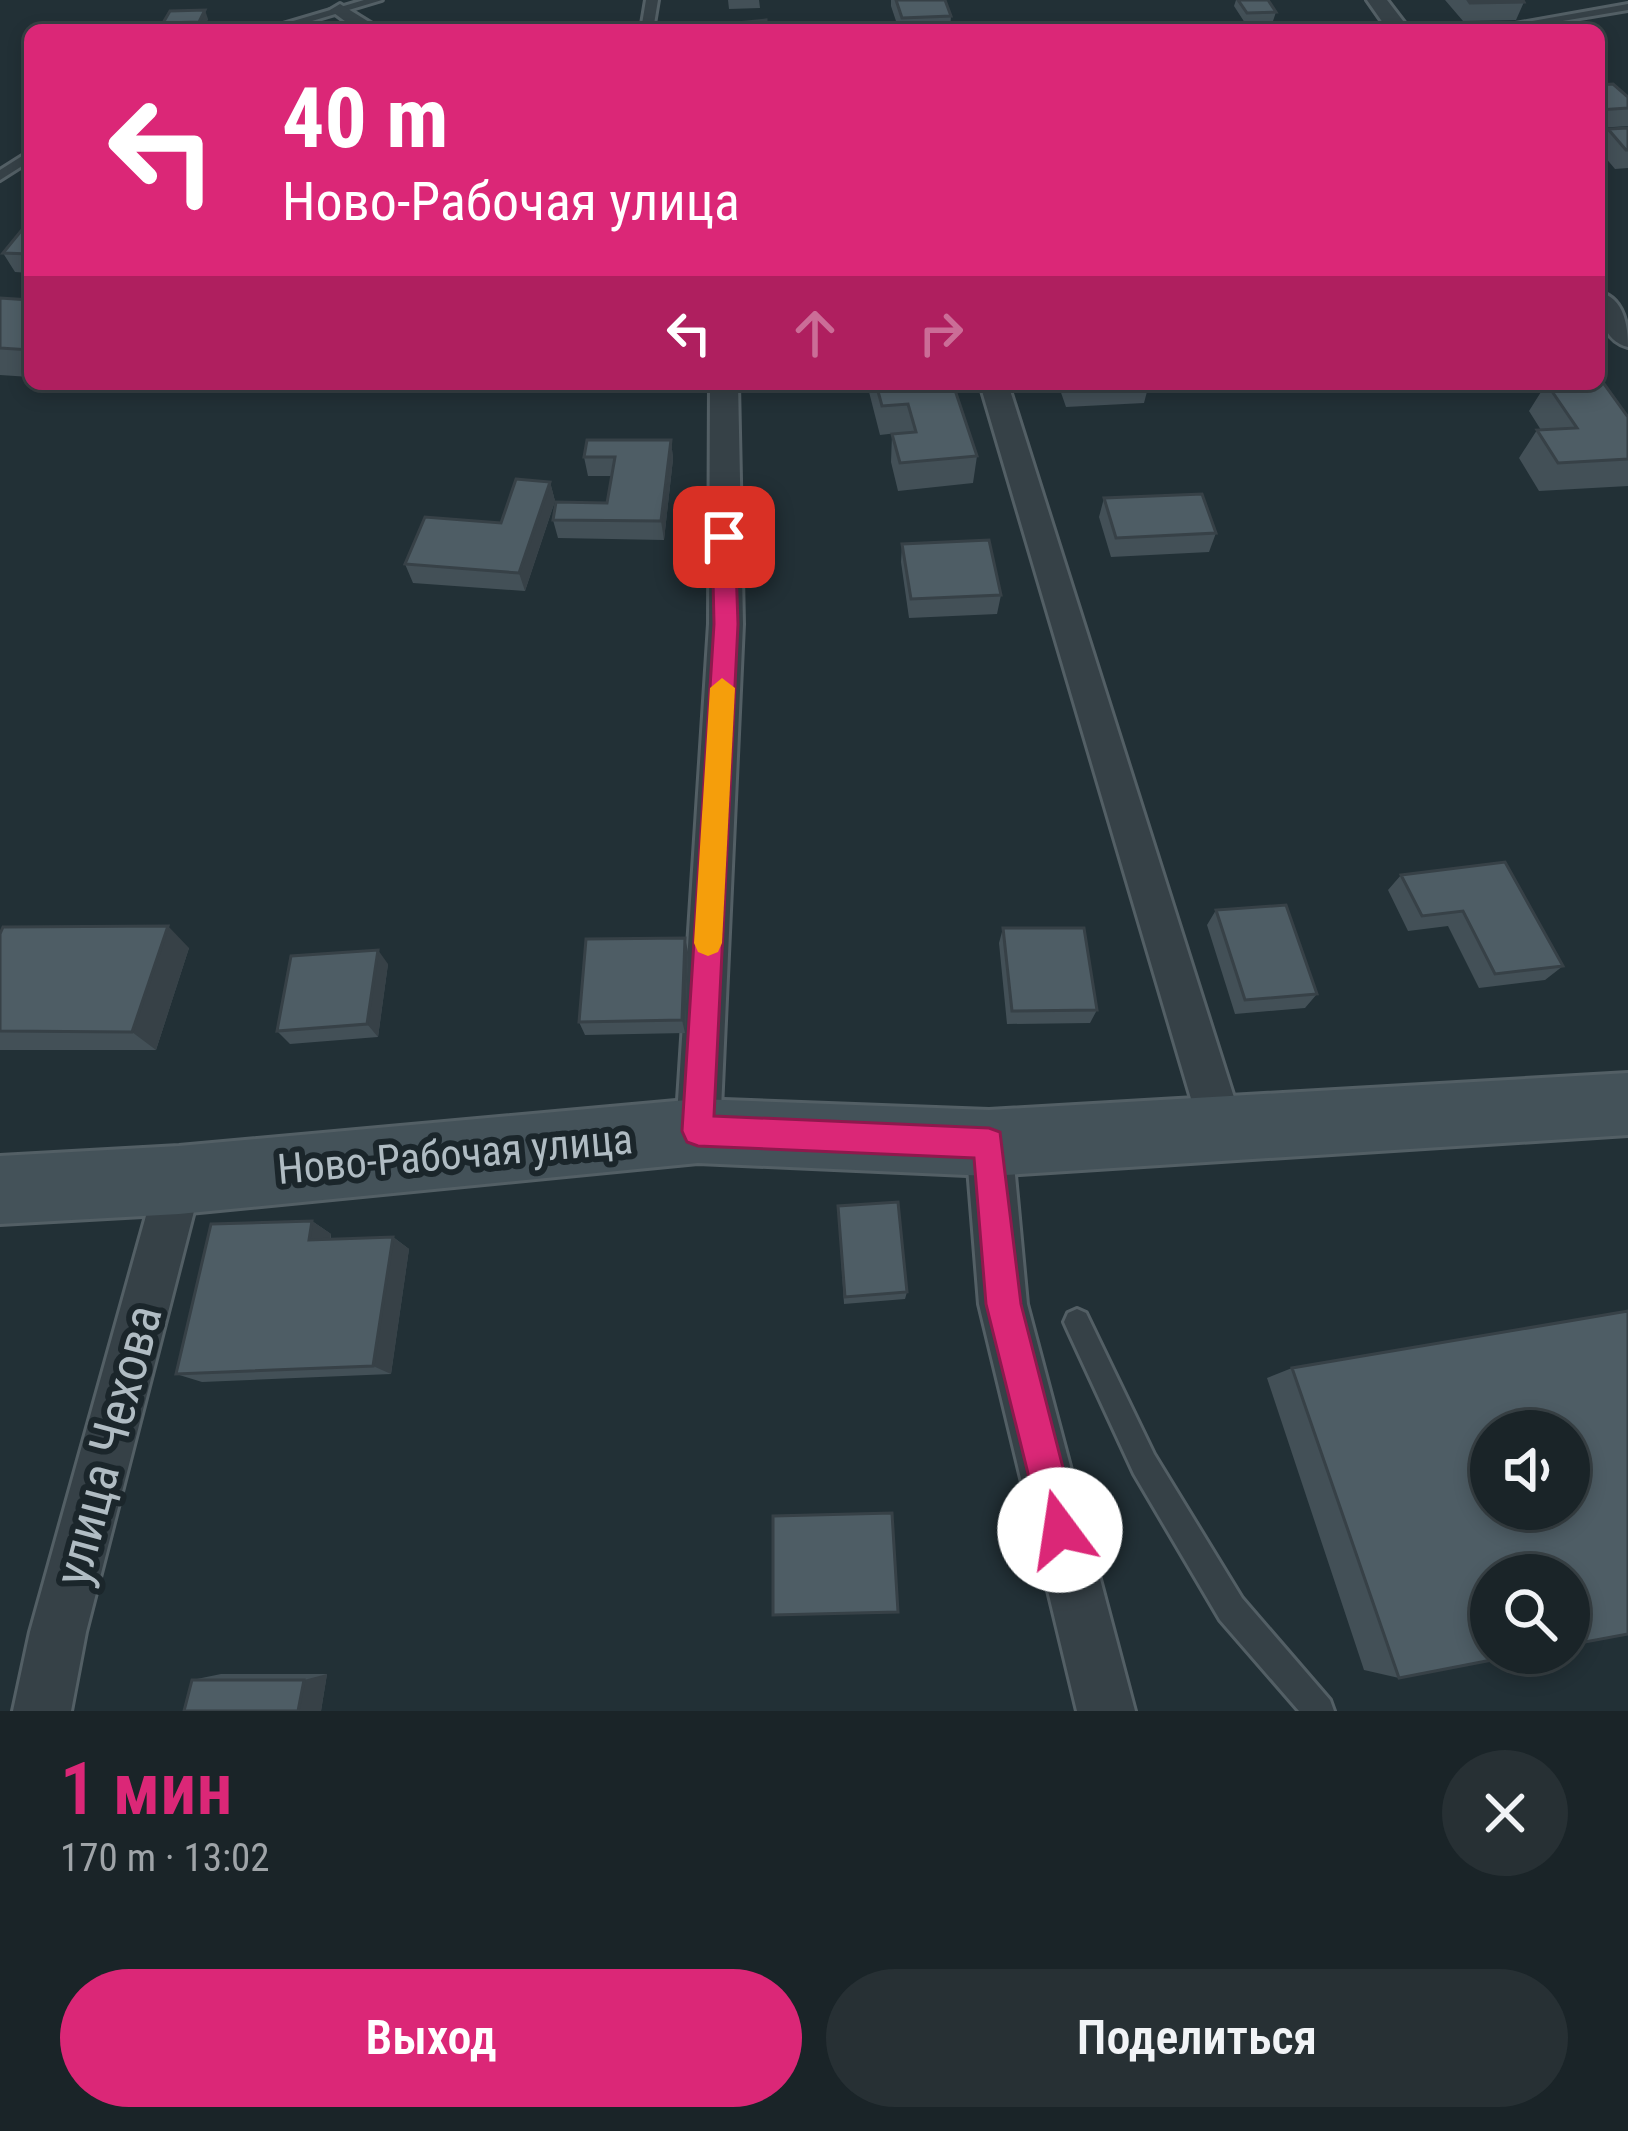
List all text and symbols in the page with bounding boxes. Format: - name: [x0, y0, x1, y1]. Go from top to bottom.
- text: 40 m: [282, 69, 449, 168]
- icon: left: [84, 72, 240, 228]
- text: Ново-Рабочая улица: [282, 170, 740, 233]
- icon: left: [656, 300, 722, 366]
- icon: ahead: [782, 300, 848, 366]
- icon: right: [908, 300, 974, 366]
- pin: [673, 486, 775, 588]
- icon: arrive: [691, 504, 757, 570]
- street label: Ново-Рабочая улица: [275, 1114, 635, 1194]
- street label: улица Чехова: [42, 1299, 174, 1591]
- map controls: [1470, 1410, 1590, 1674]
- button: sound: [1470, 1410, 1590, 1530]
- position arrow: [997, 1467, 1123, 1593]
- button: search: [1470, 1554, 1590, 1674]
- text: 1 мин: [60, 1747, 233, 1832]
- button: close: [1442, 1750, 1568, 1876]
- text: 170 m · 13:02: [60, 1835, 270, 1881]
- button: Выход: [60, 1969, 802, 2107]
- button: Поделиться: [826, 1969, 1568, 2107]

